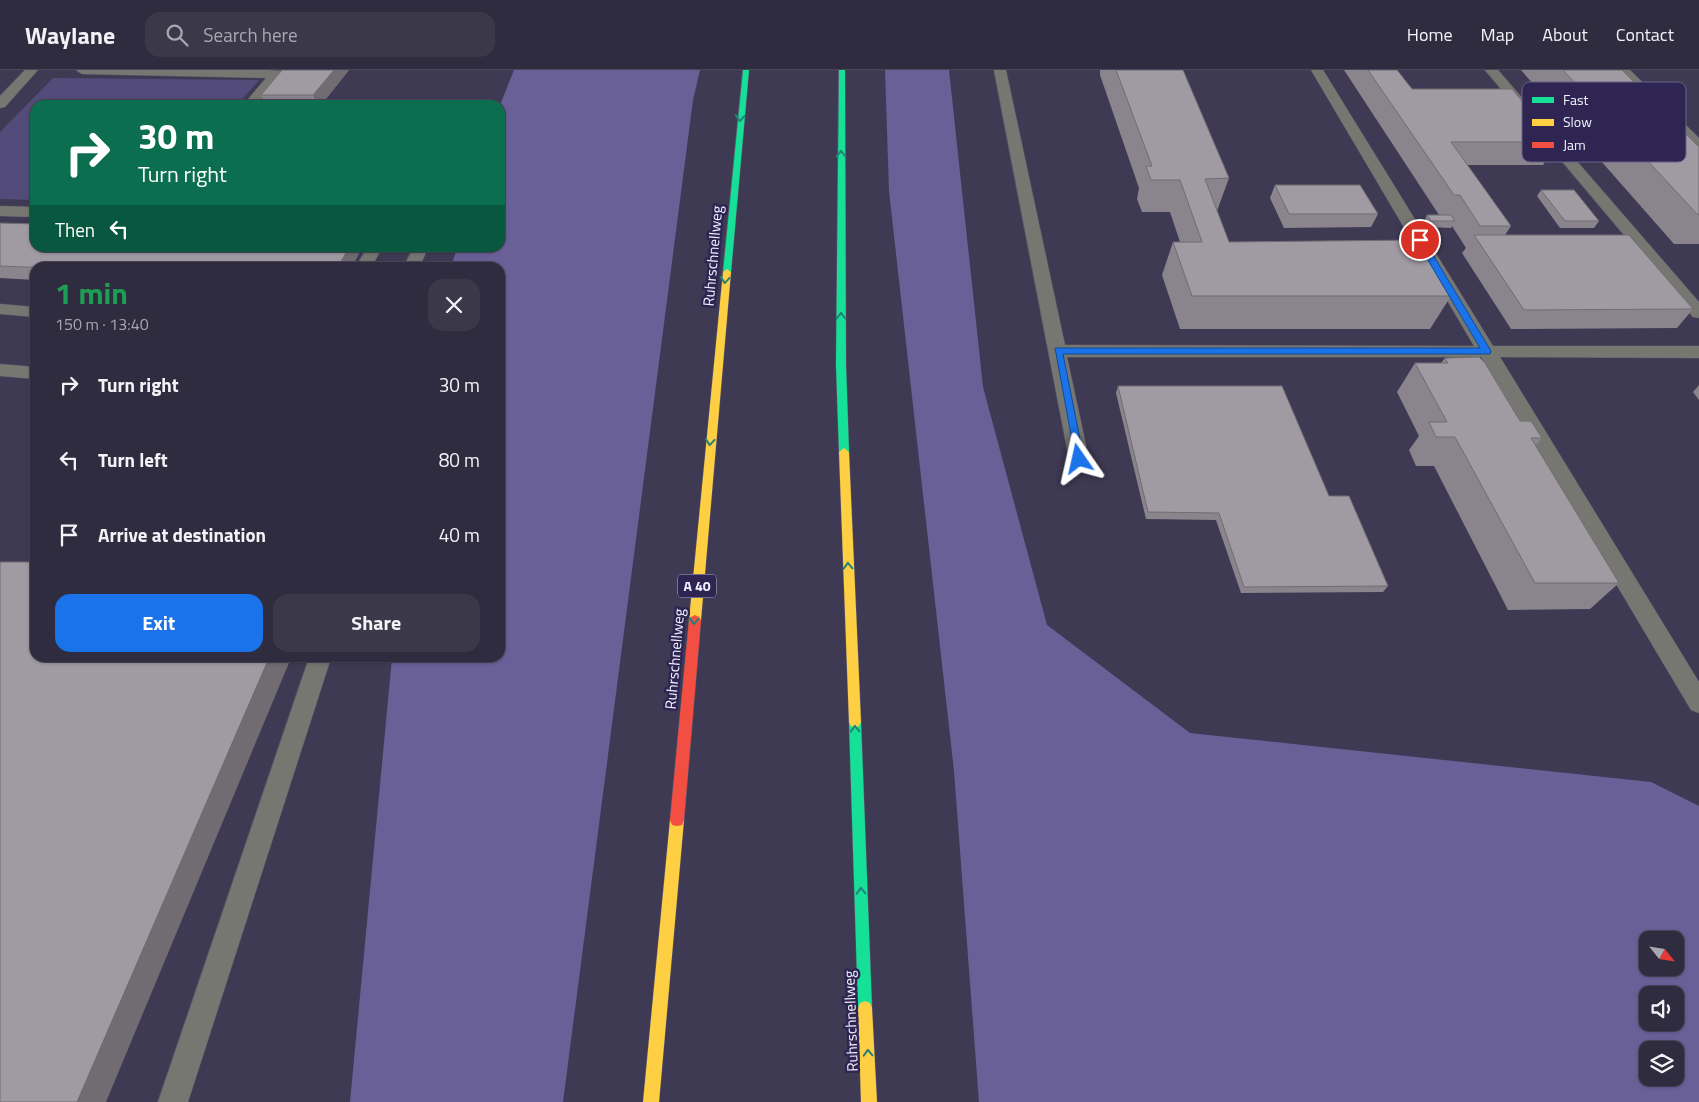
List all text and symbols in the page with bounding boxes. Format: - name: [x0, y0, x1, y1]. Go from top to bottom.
- search box: [145, 12, 495, 57]
- text: Waylane: [25, 17, 115, 53]
- text: Search here: [203, 20, 298, 49]
- icon: search: [163, 21, 191, 49]
- text: Home: [1407, 21, 1453, 48]
- text: Map: [1481, 21, 1514, 48]
- text: About: [1542, 21, 1588, 48]
- text: Contact: [1616, 21, 1674, 48]
- legend: [1522, 82, 1686, 162]
- text: Fast: [1563, 89, 1588, 110]
- text: 30 m: [138, 109, 214, 163]
- text: Slow: [1563, 111, 1592, 132]
- one-way arrow: [735, 115, 746, 123]
- icon: right: [55, 120, 120, 185]
- text: Jam: [1563, 134, 1586, 155]
- one-way arrow: [836, 149, 846, 157]
- text: Turn right: [138, 157, 227, 191]
- street label: Ruhrschnellweg: [697, 204, 728, 307]
- text: Then: [55, 215, 95, 244]
- icon: left: [105, 215, 133, 243]
- pin: [1399, 219, 1441, 261]
- icon: arrive: [1406, 226, 1434, 254]
- text: 1 min: [55, 270, 128, 316]
- one-way arrow: [720, 277, 731, 285]
- button: close: [428, 279, 480, 331]
- text: 150 m · 13:40: [55, 312, 149, 336]
- one-way arrow: [836, 312, 846, 320]
- text: Turn right: [98, 370, 179, 399]
- text: 30 m: [439, 370, 480, 399]
- icon: right: [55, 371, 83, 399]
- position arrow: [1052, 432, 1104, 484]
- one-way arrow: [705, 438, 716, 446]
- text: Turn left: [98, 445, 168, 474]
- text: 80 m: [439, 445, 480, 474]
- icon: left: [55, 446, 83, 474]
- text: Arrive at destination: [98, 520, 266, 549]
- text: 40 m: [439, 520, 480, 549]
- icon: arrive: [55, 521, 83, 549]
- one-way arrow: [843, 562, 854, 570]
- road number: A 40: [678, 574, 716, 598]
- button: Exit: [55, 594, 263, 652]
- button: Share: [273, 594, 480, 652]
- street label: Ruhrschnellweg: [659, 607, 690, 710]
- one-way arrow: [689, 618, 700, 626]
- one-way arrow: [850, 724, 860, 732]
- one-way arrow: [856, 887, 867, 895]
- north arrow: [1639, 931, 1684, 976]
- map controls: [1639, 931, 1684, 1086]
- street label: Ruhrschnellweg: [837, 970, 864, 1072]
- button: sound: [1639, 986, 1684, 1031]
- button: layers: [1639, 1041, 1684, 1086]
- one-way arrow: [862, 1049, 873, 1057]

